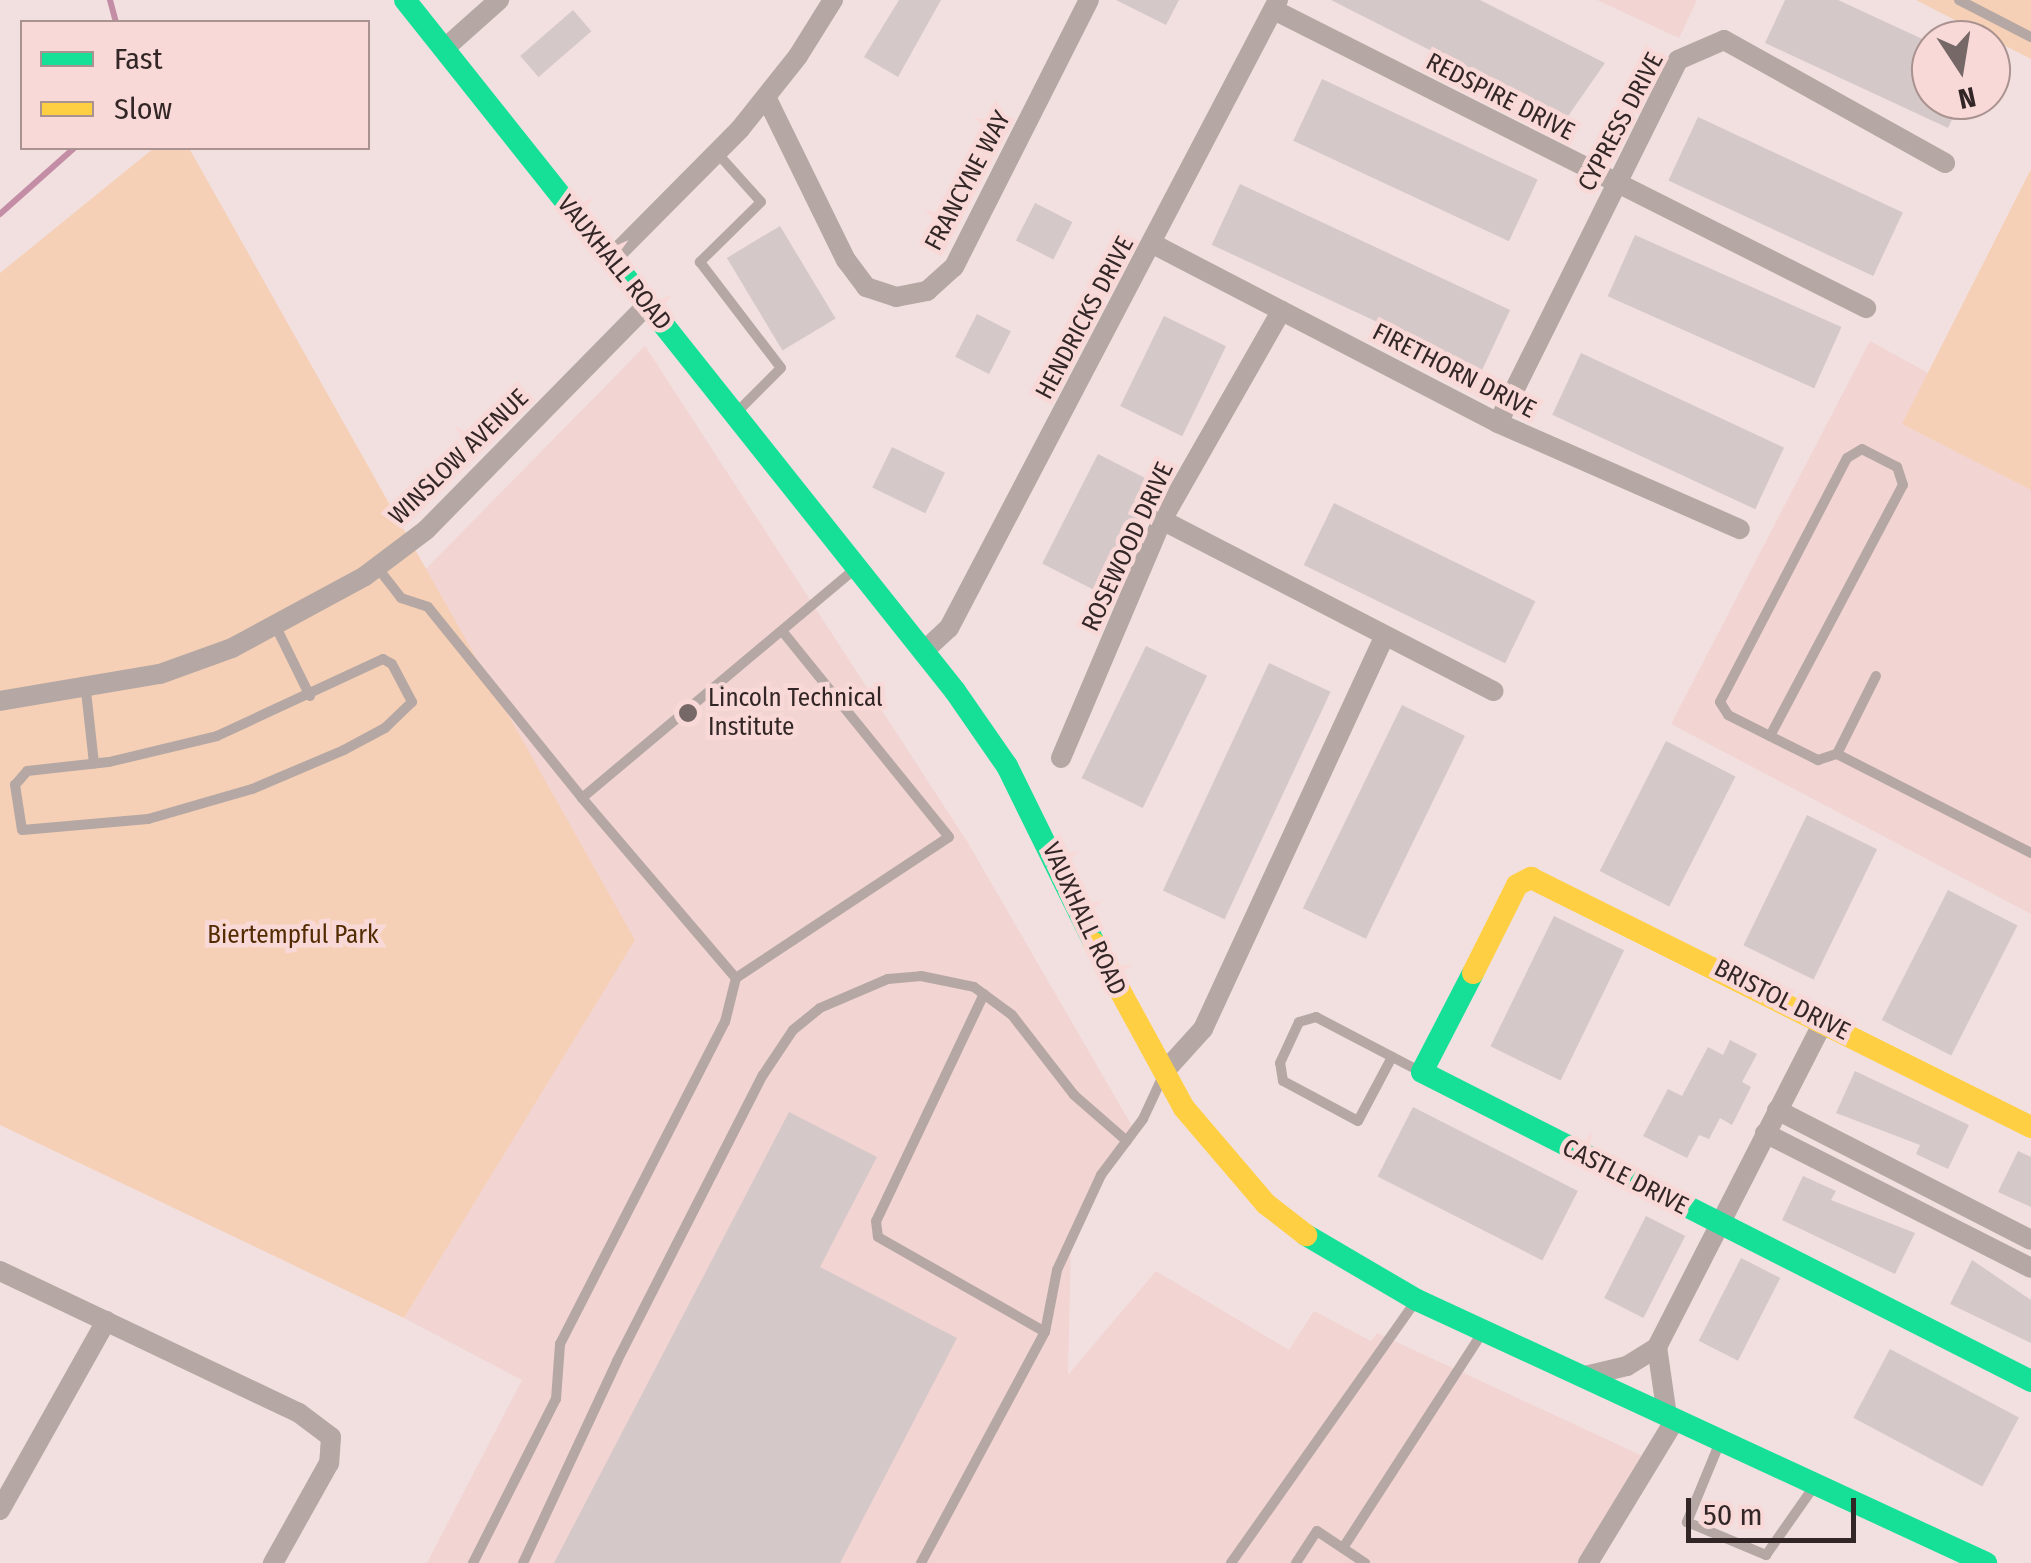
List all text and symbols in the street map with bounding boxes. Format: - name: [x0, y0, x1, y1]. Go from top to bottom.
- legend: [20, 20, 370, 150]
- north arrow: [1911, 20, 2011, 120]
- text: Fast: [114, 41, 162, 77]
- street label: REDSPIRE DRIVE: [1421, 47, 1579, 147]
- street label: CYPRESS DRIVE: [1572, 48, 1670, 196]
- text: N: [1955, 80, 1979, 116]
- text: Slow: [114, 91, 172, 127]
- street label: FRANCYNE WAY: [919, 106, 1017, 256]
- street label: VAUXHALL ROAD: [550, 189, 678, 337]
- street label: HENDRICKS DRIVE: [1030, 232, 1140, 404]
- street label: FIRETHORN DRIVE: [1367, 317, 1541, 425]
- street label: WINSLOW AVENUE: [383, 383, 535, 531]
- street label: ROSEWOOD DRIVE: [1076, 458, 1180, 636]
- place label: Lincoln Technical Institute: [708, 684, 883, 743]
- marker: Lincoln Technical Institute: [677, 702, 699, 724]
- street label: VAUXHALL ROAD: [1036, 838, 1132, 1000]
- park label: Biertempful Park: [207, 920, 379, 950]
- street label: BRISTOL DRIVE: [1709, 953, 1855, 1047]
- street label: CASTLE DRIVE: [1557, 1133, 1693, 1221]
- scale bar: [1691, 1478, 1861, 1540]
- text: 50 m: [1703, 1497, 1763, 1533]

